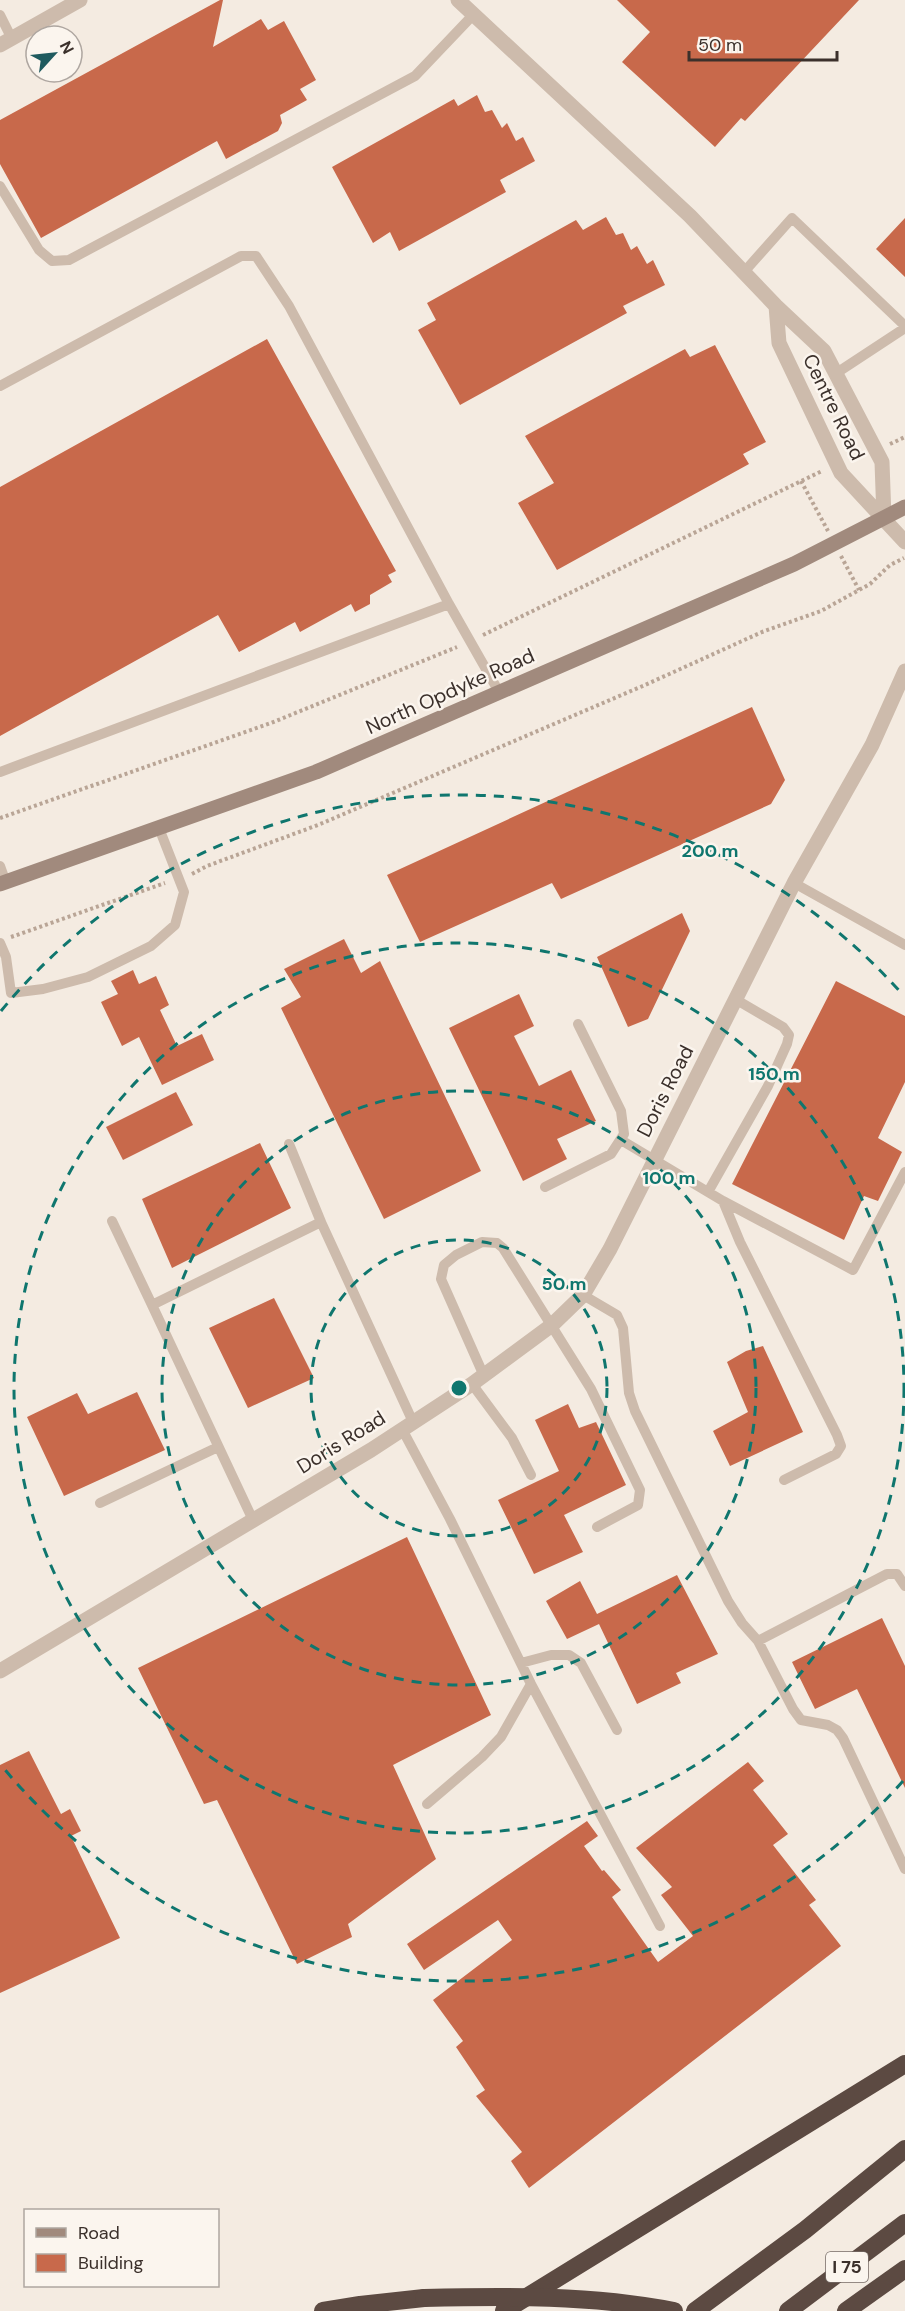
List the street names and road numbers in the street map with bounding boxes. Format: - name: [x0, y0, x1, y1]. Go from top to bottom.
- street label: Centre Road: [797, 349, 871, 465]
- street label: North Opdyke Road: [362, 642, 538, 740]
- street label: Doris Road: [631, 1041, 699, 1141]
- street label: Doris Road: [292, 1405, 390, 1479]
- road number: I 75: [826, 2252, 868, 2282]

